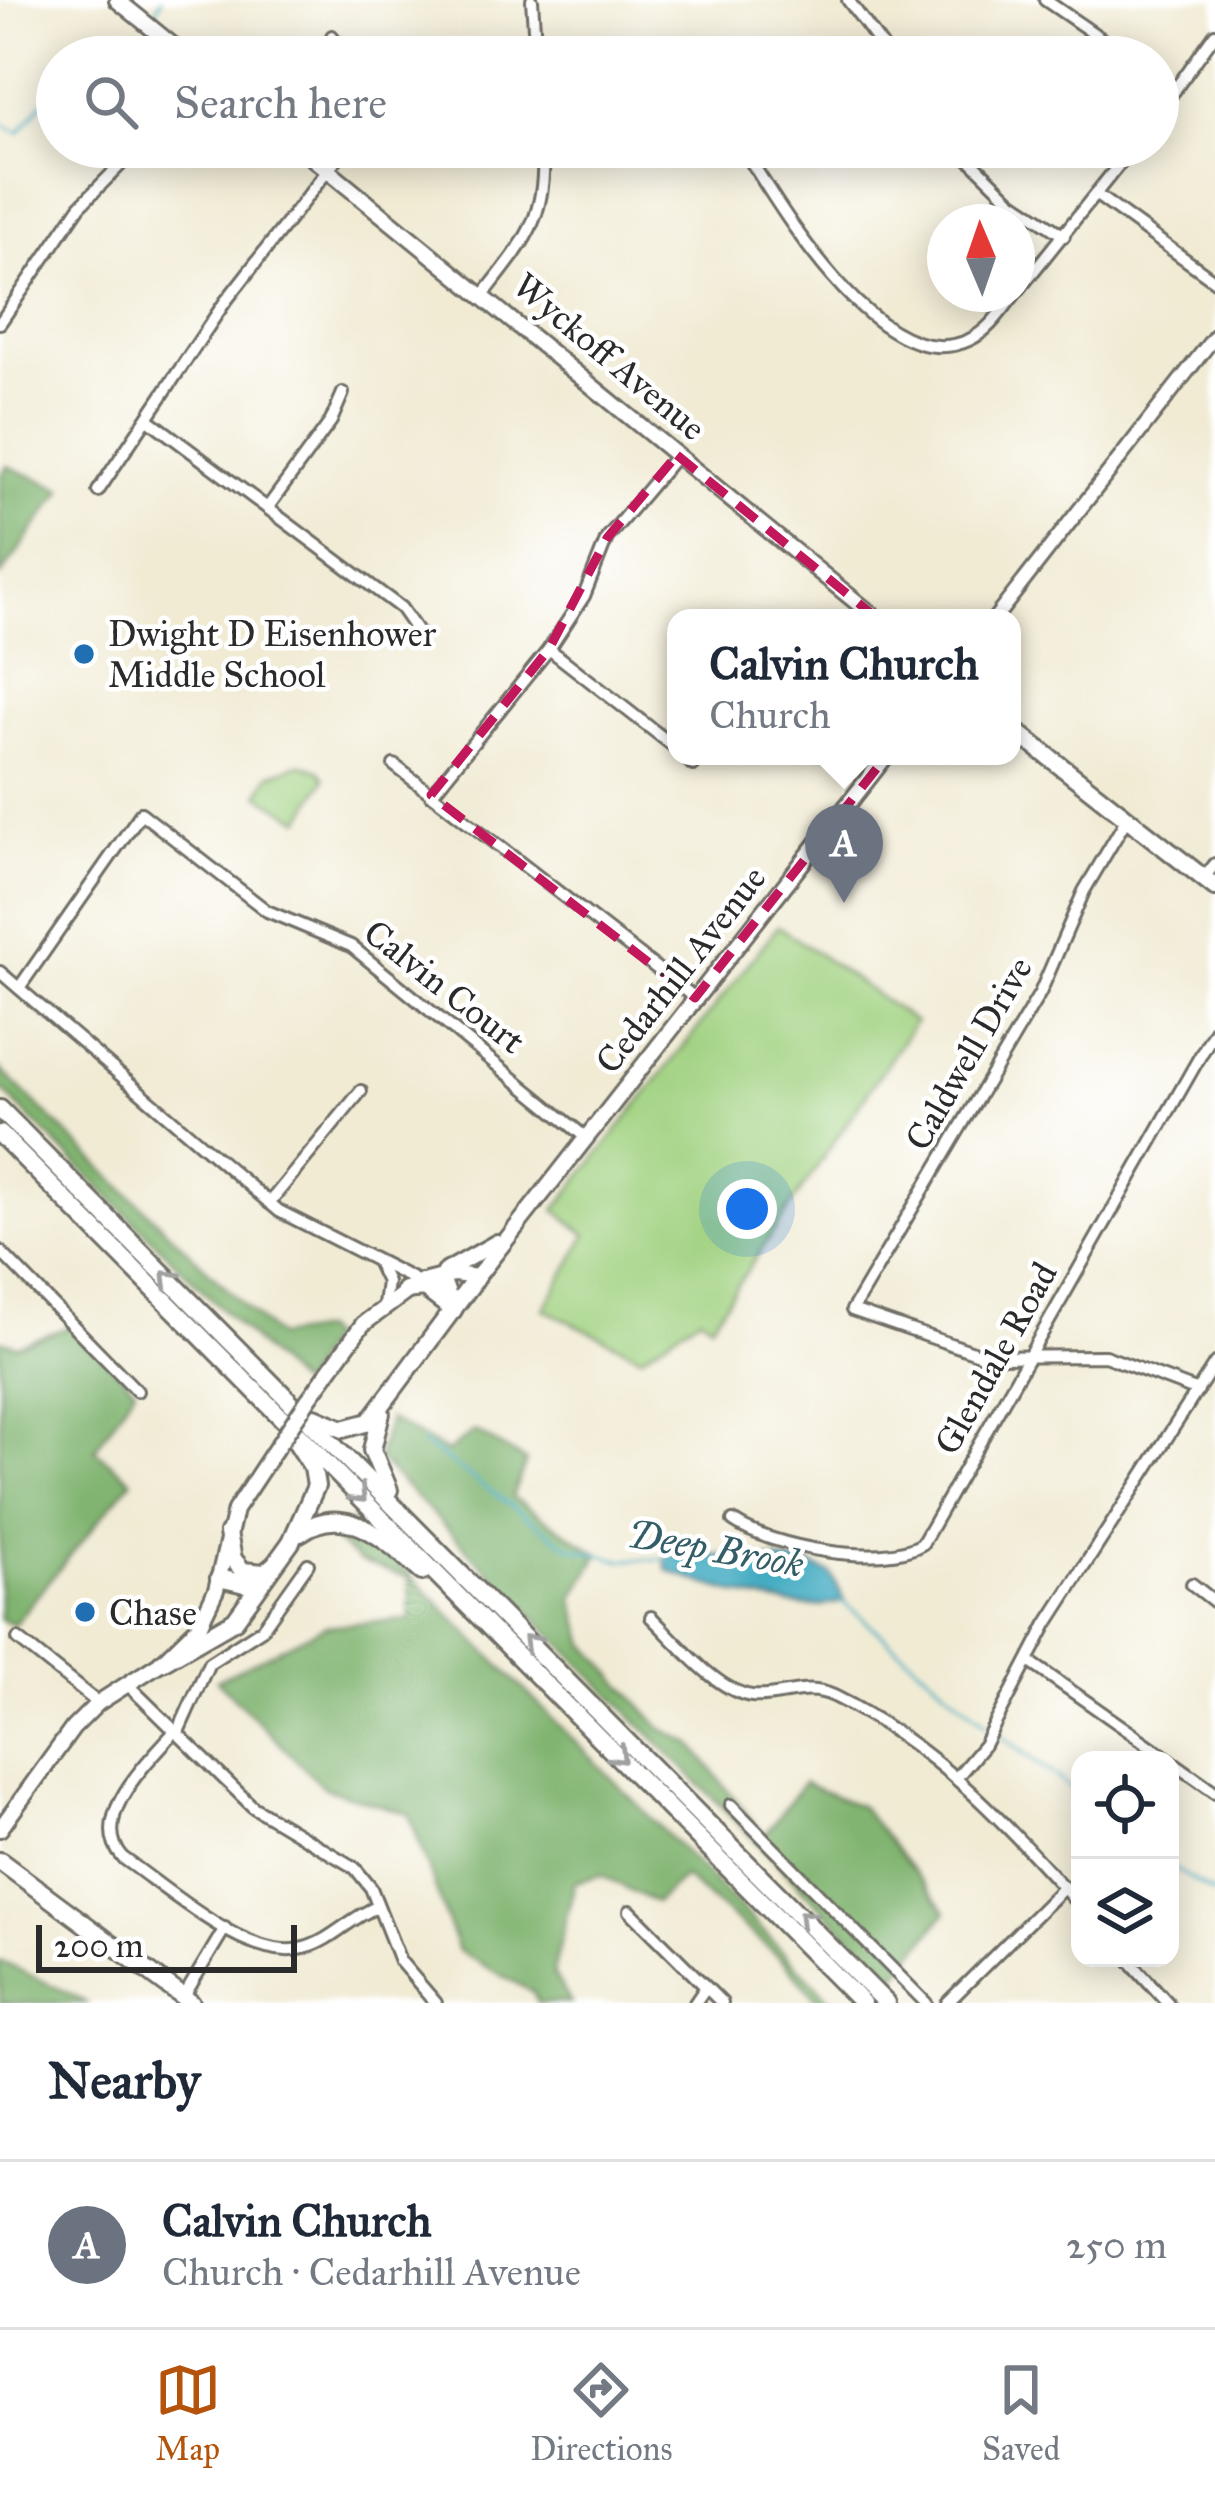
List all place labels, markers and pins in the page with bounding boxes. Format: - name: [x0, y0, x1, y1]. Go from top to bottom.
- place label: Dwight D Eisenhower Middle School: [108, 612, 437, 697]
- marker: Dwight D Eisenhower Middle School: [71, 641, 97, 667]
- pin: A: [805, 804, 883, 903]
- place label: Chase: [109, 1591, 197, 1635]
- marker: Chase: [72, 1599, 98, 1625]

